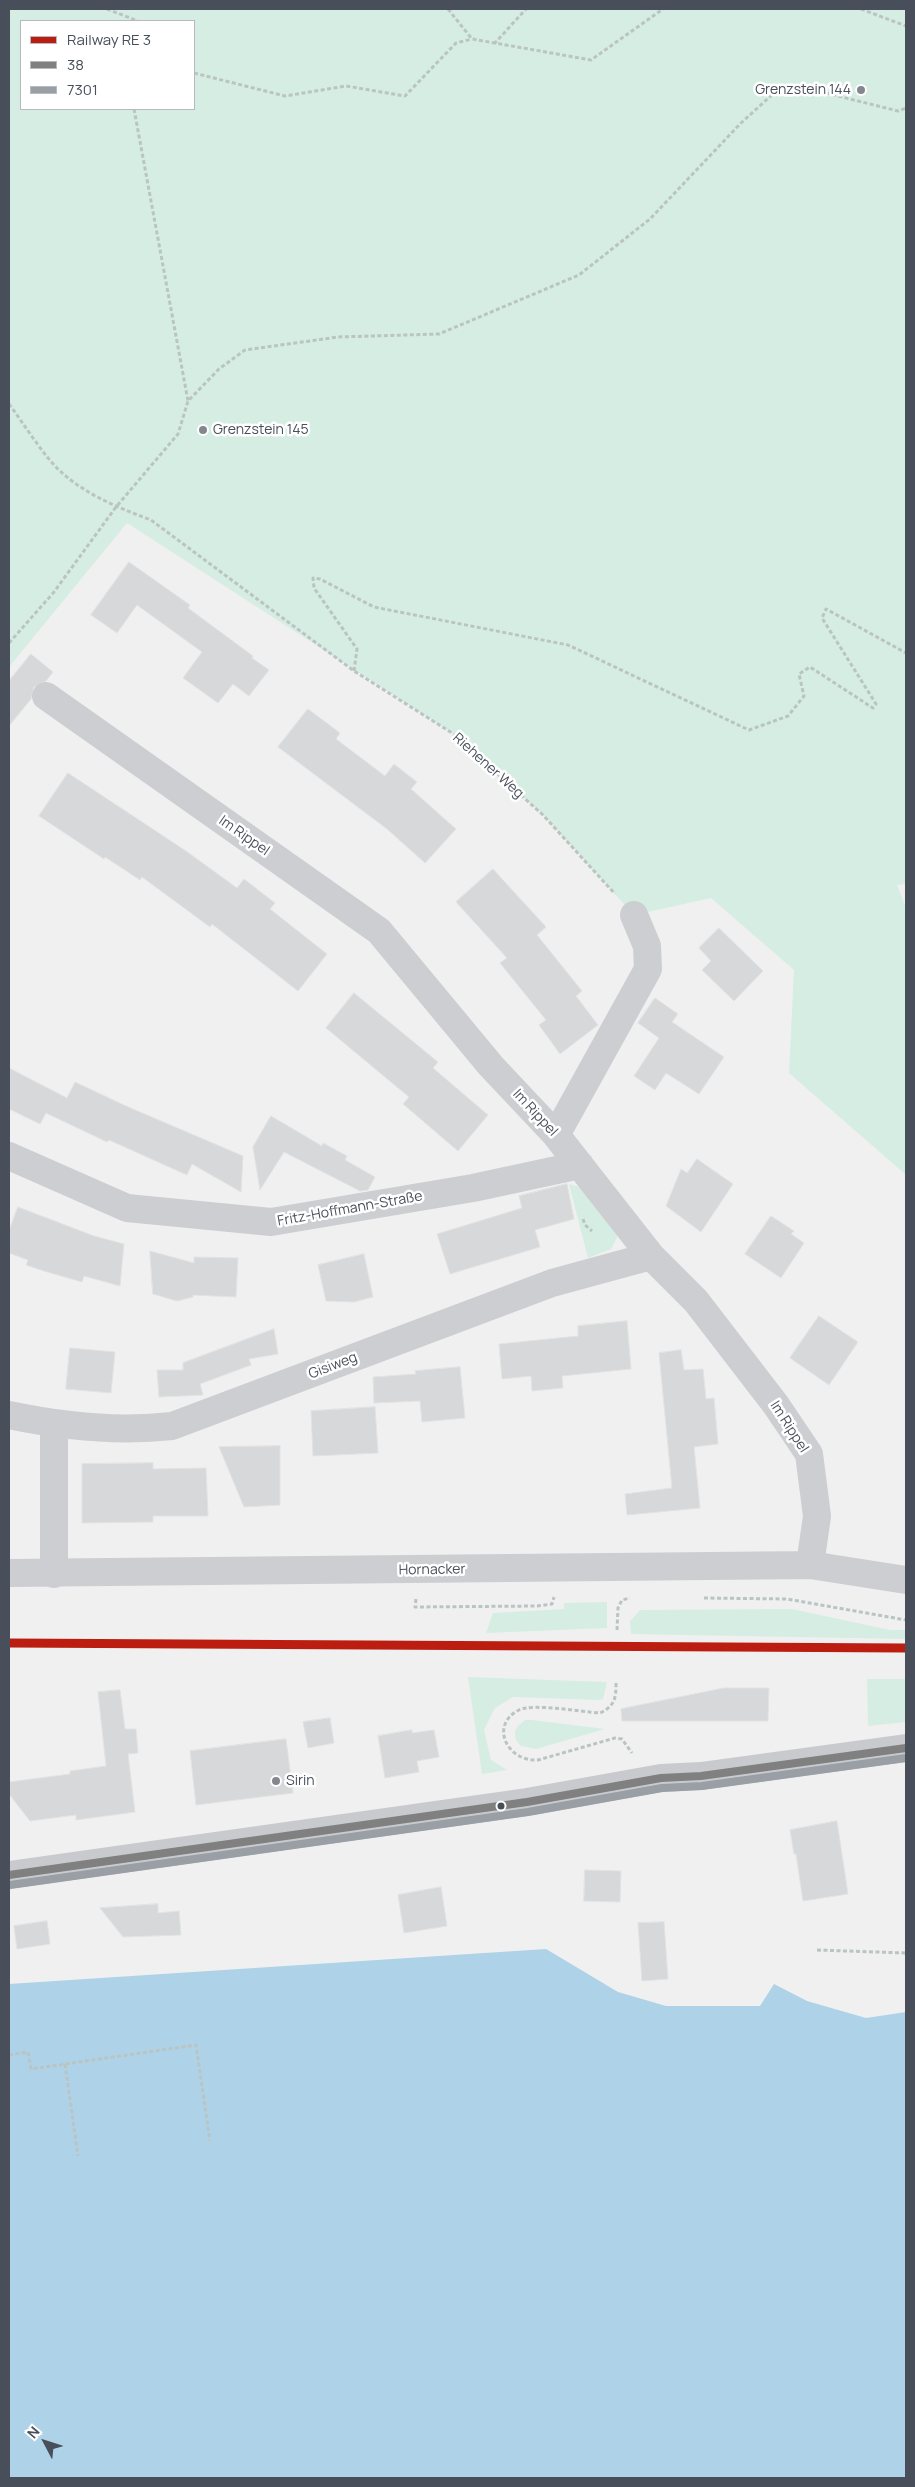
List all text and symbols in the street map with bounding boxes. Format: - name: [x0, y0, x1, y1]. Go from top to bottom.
- legend: [20, 20, 195, 110]
- text: Railway RE 3: [67, 29, 151, 50]
- text: 38: [67, 54, 84, 75]
- text: 7301: [67, 79, 98, 100]
- place label: Grenzstein 144: [755, 82, 851, 98]
- marker: Grenzstein 144: [855, 84, 867, 96]
- place label: Grenzstein 145: [213, 422, 309, 438]
- marker: Grenzstein 145: [197, 424, 209, 436]
- street label: Riehener Weg: [449, 730, 527, 802]
- street label: Im Rippel: [215, 812, 273, 860]
- street label: Im Rippel: [509, 1086, 561, 1140]
- street label: Fritz-Hoffmann-Straße: [276, 1188, 424, 1230]
- street label: Gisiweg: [306, 1349, 360, 1383]
- street label: Im Rippel: [766, 1398, 812, 1456]
- street label: Hornacker: [398, 1561, 466, 1579]
- place label: Sirin: [286, 1773, 315, 1789]
- marker: Sirin: [270, 1775, 282, 1787]
- unlabelled marker: [496, 1801, 506, 1811]
- north arrow: [20, 2417, 70, 2467]
- text: N: [23, 2422, 44, 2442]

